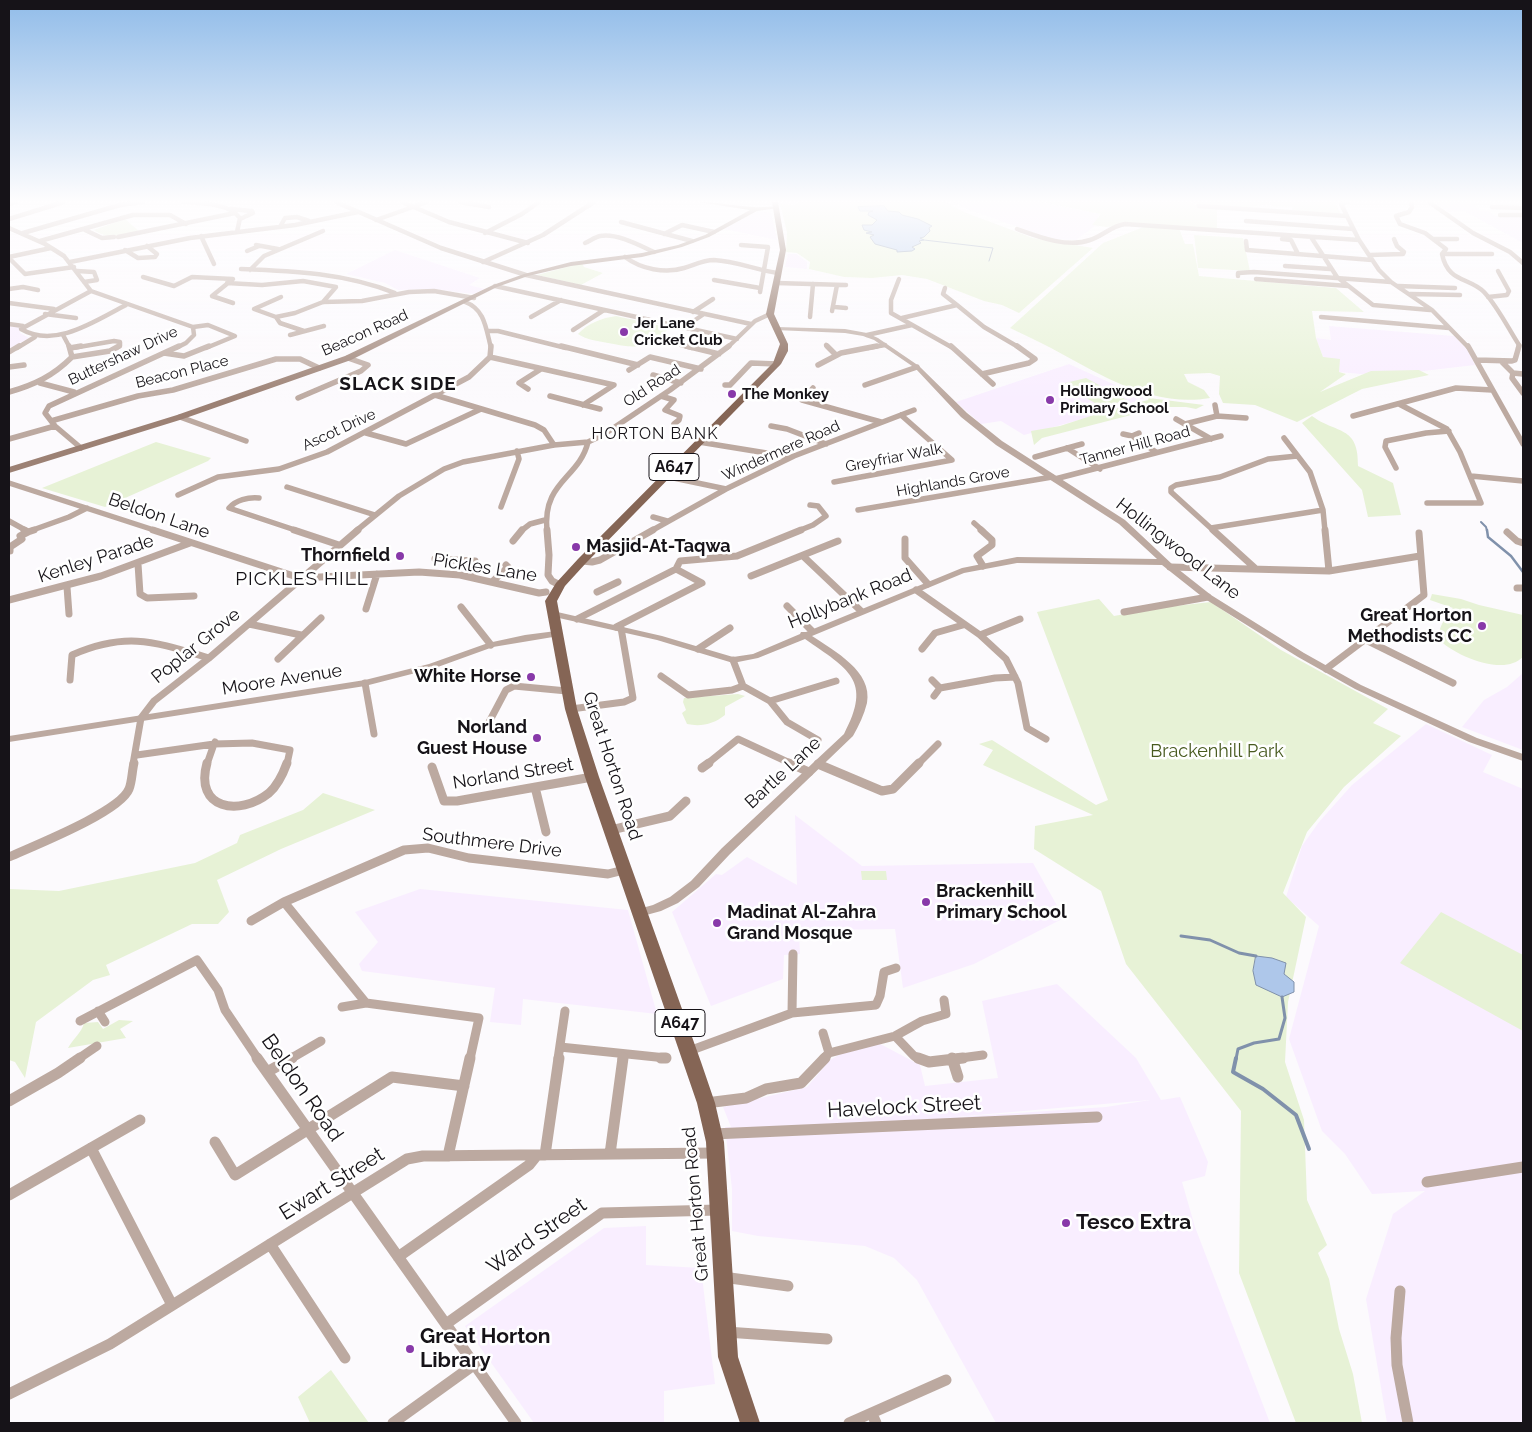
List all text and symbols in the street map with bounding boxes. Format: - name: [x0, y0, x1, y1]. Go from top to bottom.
- street label: Beacon Road: [319, 306, 411, 360]
- place label: Jer Lane Cricket Club: [634, 314, 722, 349]
- street label: Buttershaw Drive: [65, 323, 181, 389]
- marker: Jer Lane Cricket Club: [618, 326, 630, 338]
- street label: Beacon Place: [134, 352, 230, 392]
- street label: Old Road: [620, 361, 684, 411]
- district label: SLACK SIDE: [338, 373, 458, 395]
- place label: Hollingwood Primary School: [1060, 382, 1169, 417]
- place label: The Monkey: [742, 385, 829, 403]
- marker: The Monkey: [726, 388, 738, 400]
- marker: Hollingwood Primary School: [1044, 394, 1056, 406]
- street label: Ascot Drive: [299, 405, 379, 455]
- street label: Windermere Road: [719, 417, 843, 485]
- street label: Tanner Hill Road: [1078, 423, 1192, 469]
- district label: HORTON BANK: [590, 424, 720, 444]
- street label: Greyfriar Walk: [844, 440, 944, 476]
- road number: A647: [649, 454, 699, 481]
- street label: Highlands Grove: [895, 463, 1011, 501]
- street label: Beldon Lane: [105, 489, 213, 543]
- street label: Hollingwood Lane: [1111, 494, 1245, 604]
- street label: Kenley Parade: [35, 530, 157, 588]
- place label: Masjid-At-Taqwa: [586, 536, 731, 558]
- marker: Masjid-At-Taqwa: [570, 541, 582, 553]
- place label: Thornfield: [301, 545, 390, 567]
- street label: Pickles Lane: [432, 549, 538, 587]
- marker: Thornfield: [394, 550, 406, 562]
- street label: Hollybank Road: [785, 564, 915, 634]
- district label: PICKLES HILL: [234, 568, 370, 590]
- street label: Poplar Grove: [147, 604, 245, 688]
- place label: Great Horton Methodists CC: [1348, 605, 1472, 648]
- marker: Great Horton Methodists CC: [1476, 620, 1488, 632]
- street label: Moore Avenue: [220, 660, 344, 700]
- place label: White Horse: [414, 666, 521, 688]
- marker: White Horse: [525, 671, 537, 683]
- street label: Great Horton Road: [578, 689, 646, 843]
- place label: Norland Guest House: [417, 717, 527, 760]
- marker: Norland Guest House: [531, 732, 543, 744]
- street label: Bartle Lane: [741, 733, 825, 813]
- park label: Brackenhill Park: [1150, 741, 1284, 763]
- street label: Norland Street: [451, 754, 575, 794]
- street label: Southmere Drive: [421, 824, 563, 862]
- place label: Brackenhill Primary School: [936, 881, 1067, 924]
- marker: Brackenhill Primary School: [920, 896, 932, 908]
- place label: Madinat Al-Zahra Grand Mosque: [727, 902, 876, 944]
- marker: Madinat Al-Zahra Grand Mosque: [711, 917, 723, 929]
- road number: A647: [655, 1010, 705, 1036]
- street label: Beldon Road: [256, 1029, 348, 1147]
- street label: Havelock Street: [826, 1090, 982, 1124]
- street label: Great Horton Road: [678, 1126, 714, 1282]
- street label: Ewart Street: [275, 1142, 389, 1226]
- street label: Ward Street: [482, 1192, 592, 1280]
- place label: Tesco Extra: [1076, 1210, 1191, 1236]
- marker: Tesco Extra: [1060, 1217, 1072, 1229]
- place label: Great Horton Library: [420, 1324, 550, 1374]
- marker: Great Horton Library: [404, 1343, 416, 1355]

